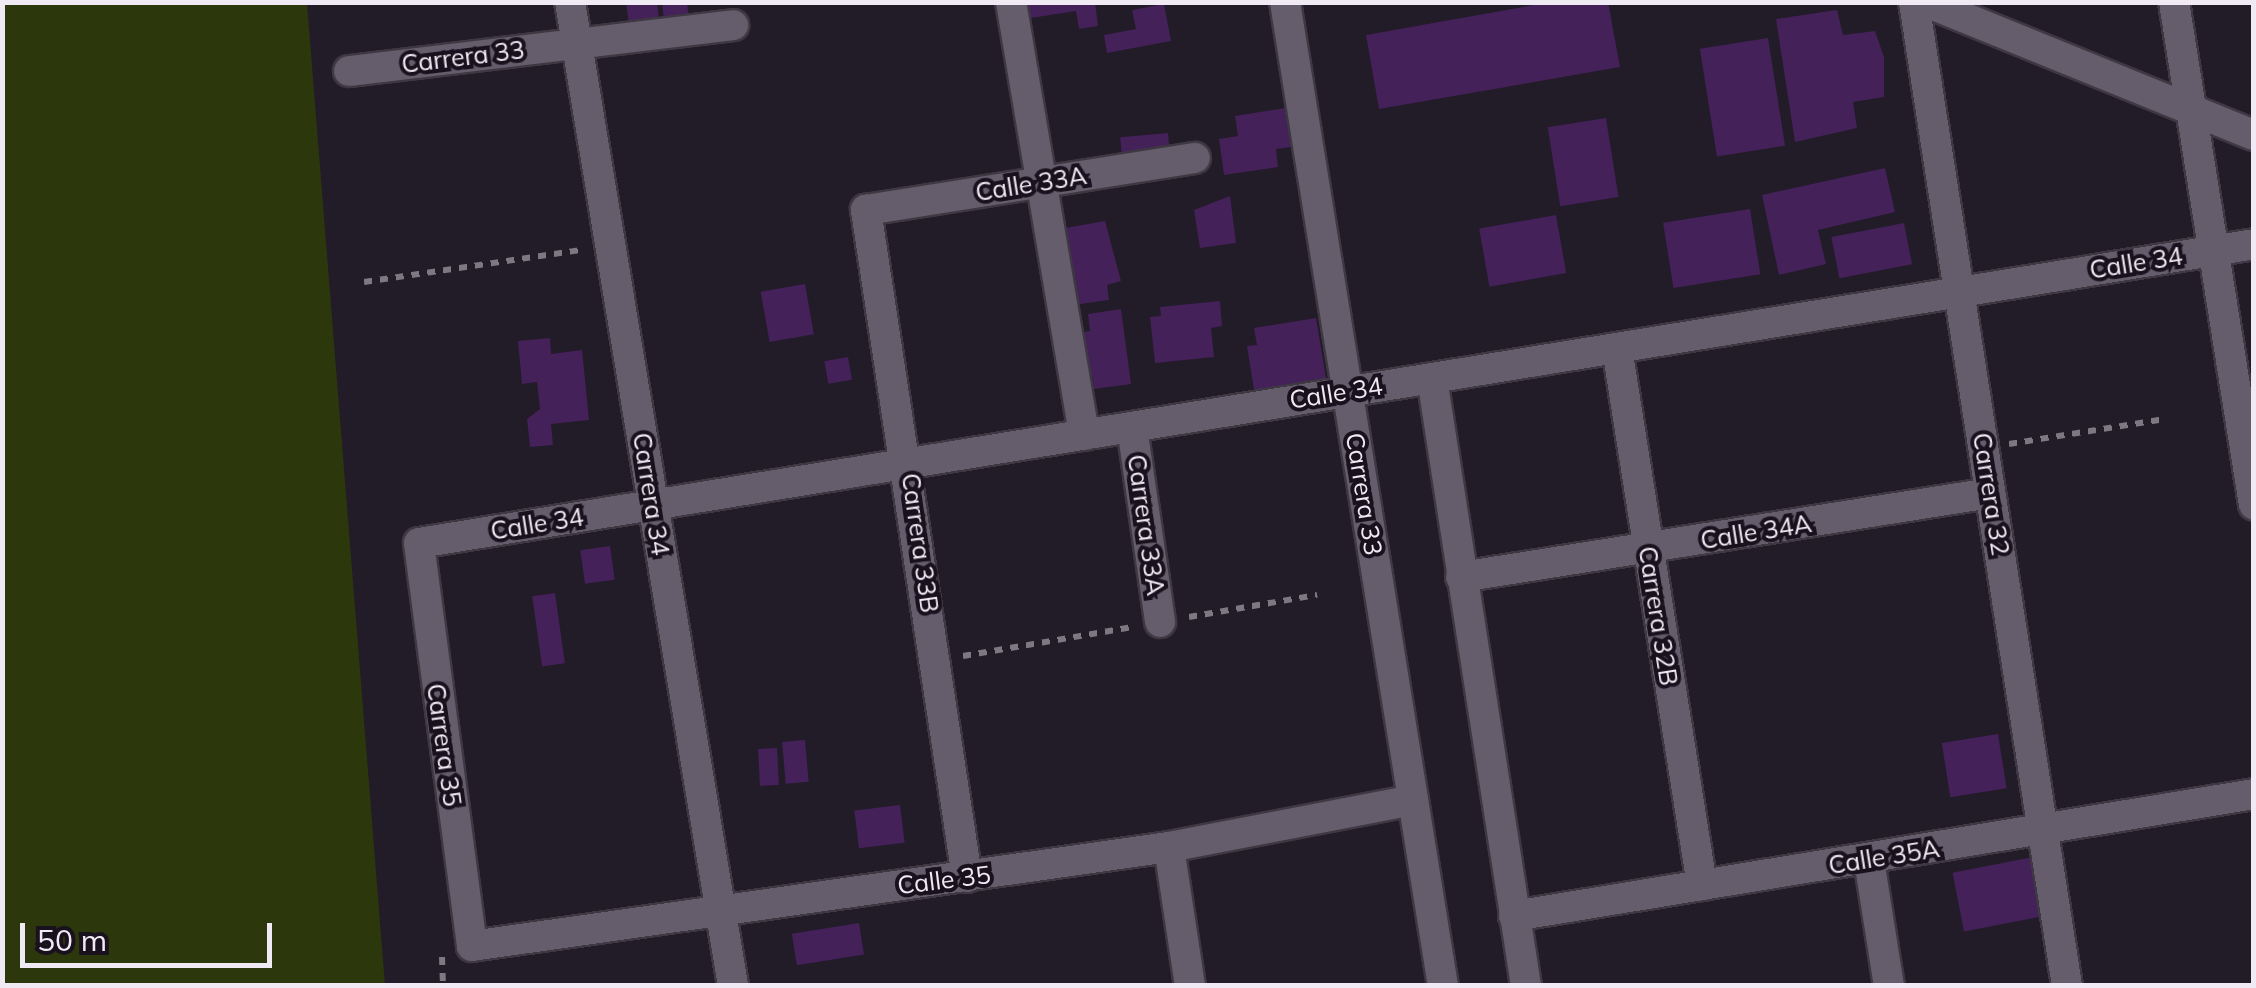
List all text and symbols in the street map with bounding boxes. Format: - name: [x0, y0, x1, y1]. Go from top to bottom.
- street label: Carrera 33: [400, 35, 526, 79]
- street label: Calle 33A: [973, 160, 1089, 208]
- street label: Calle 34: [2087, 241, 2185, 285]
- street label: Calle 34: [1287, 371, 1385, 415]
- street label: Carrera 34: [627, 431, 675, 557]
- street label: Carrera 33: [1340, 431, 1388, 557]
- street label: Carrera 32: [1967, 431, 2015, 557]
- street label: Carrera 33A: [1121, 453, 1171, 597]
- street label: Carrera 33B: [895, 471, 945, 615]
- street label: Calle 34: [488, 502, 586, 546]
- street label: Calle 34A: [1698, 508, 1814, 556]
- street label: Carrera 32B: [1632, 544, 1684, 688]
- street label: Carrera 35: [421, 682, 467, 808]
- street label: Calle 35A: [1826, 833, 1942, 881]
- street label: Calle 35: [896, 859, 992, 901]
- scale bar: [25, 903, 278, 965]
- text: 50 m: [37, 921, 107, 959]

